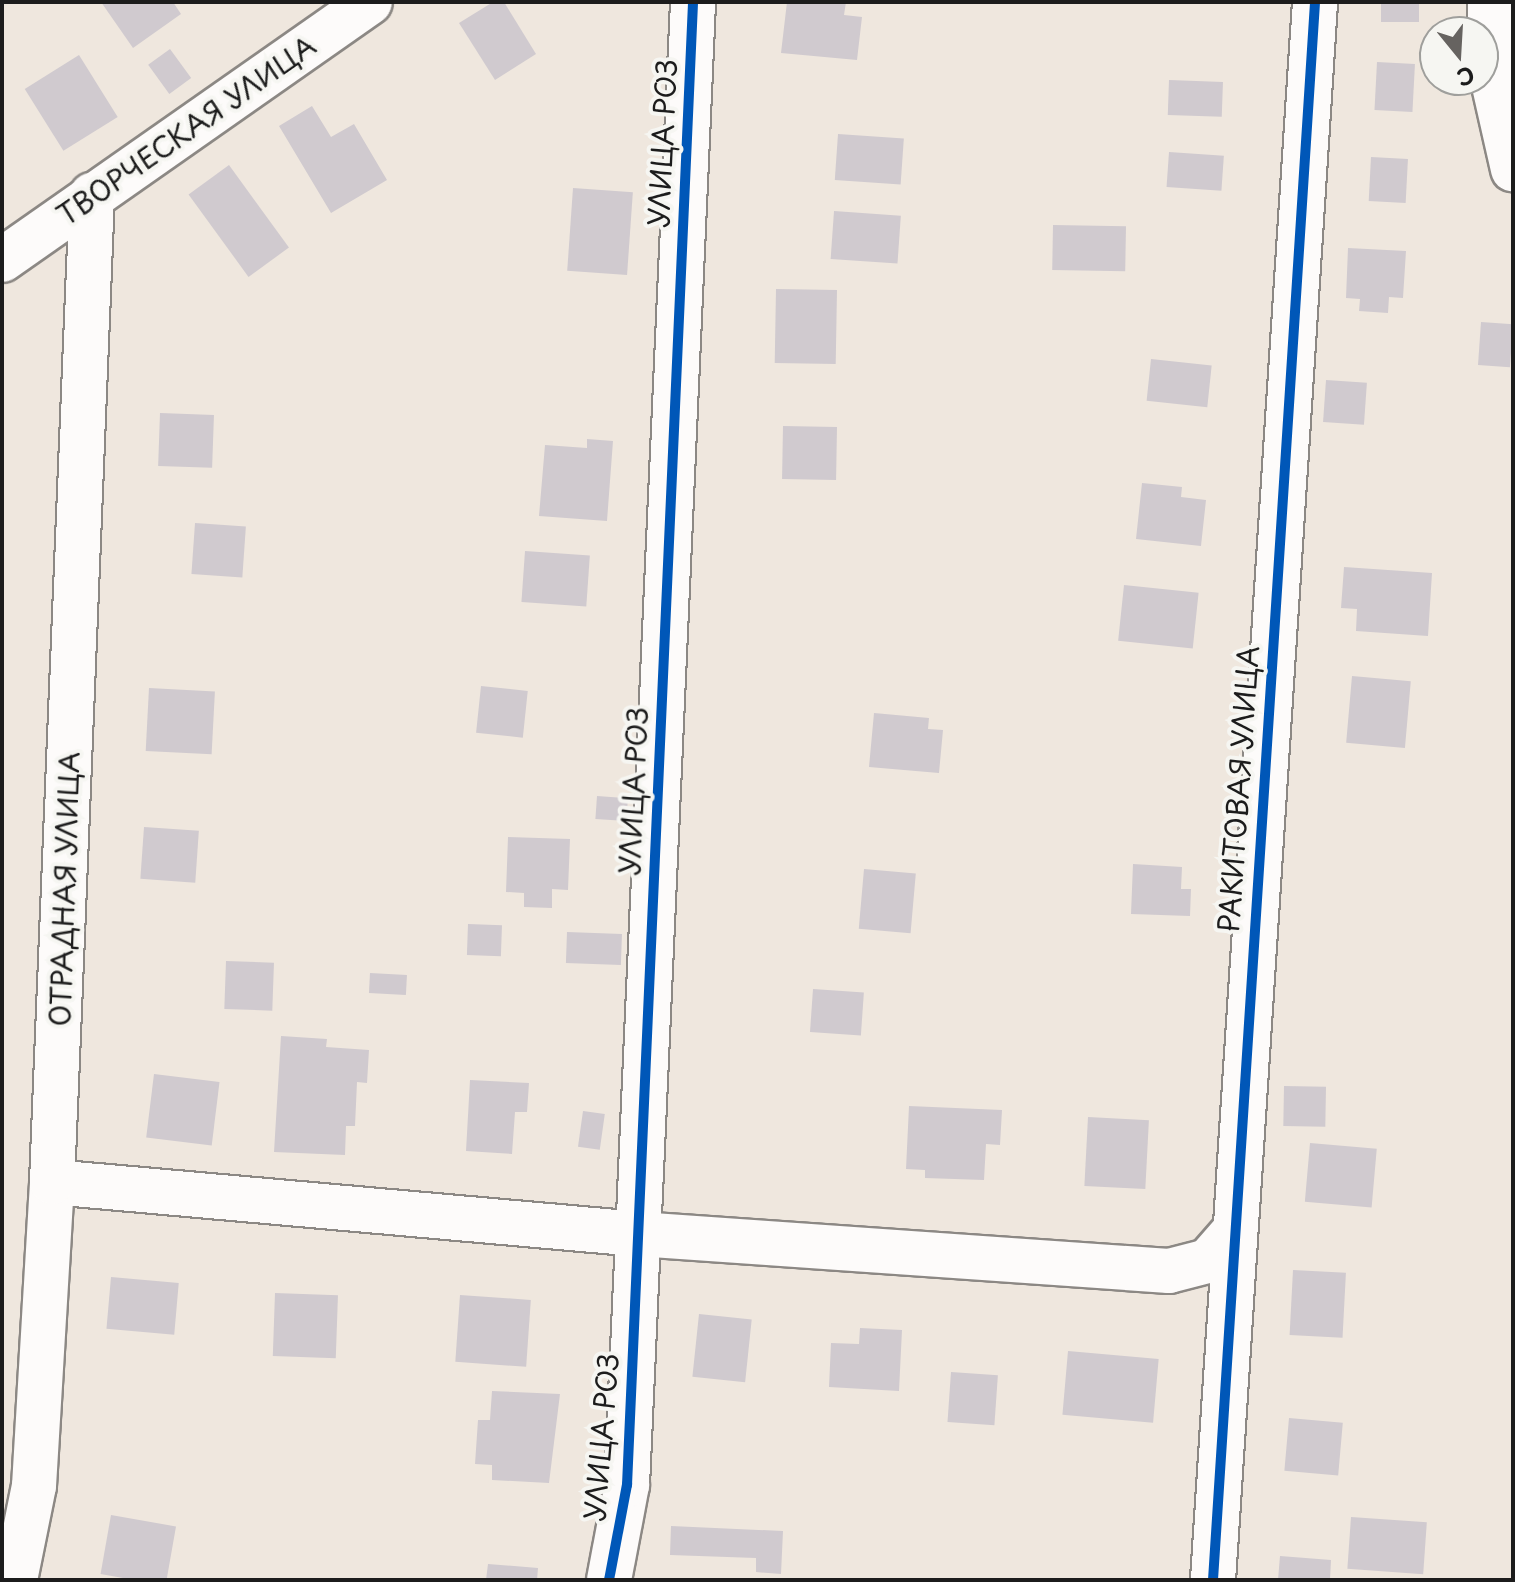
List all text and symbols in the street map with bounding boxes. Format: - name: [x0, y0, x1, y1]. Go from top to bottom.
- north arrow: [1419, 16, 1499, 96]
- street label: ТВОРЧЕСКАЯ УЛИЦА: [50, 28, 322, 232]
- street label: УЛИЦА РОЗ: [641, 58, 683, 228]
- text: С: [1453, 59, 1479, 96]
- street label: РАКИТОВАЯ УЛИЦА: [1211, 645, 1265, 933]
- street label: УЛИЦА РОЗ: [612, 706, 654, 876]
- street label: ОТРАДНАЯ УЛИЦА: [42, 751, 86, 1027]
- street label: УЛИЦА РОЗ: [577, 1351, 625, 1523]

